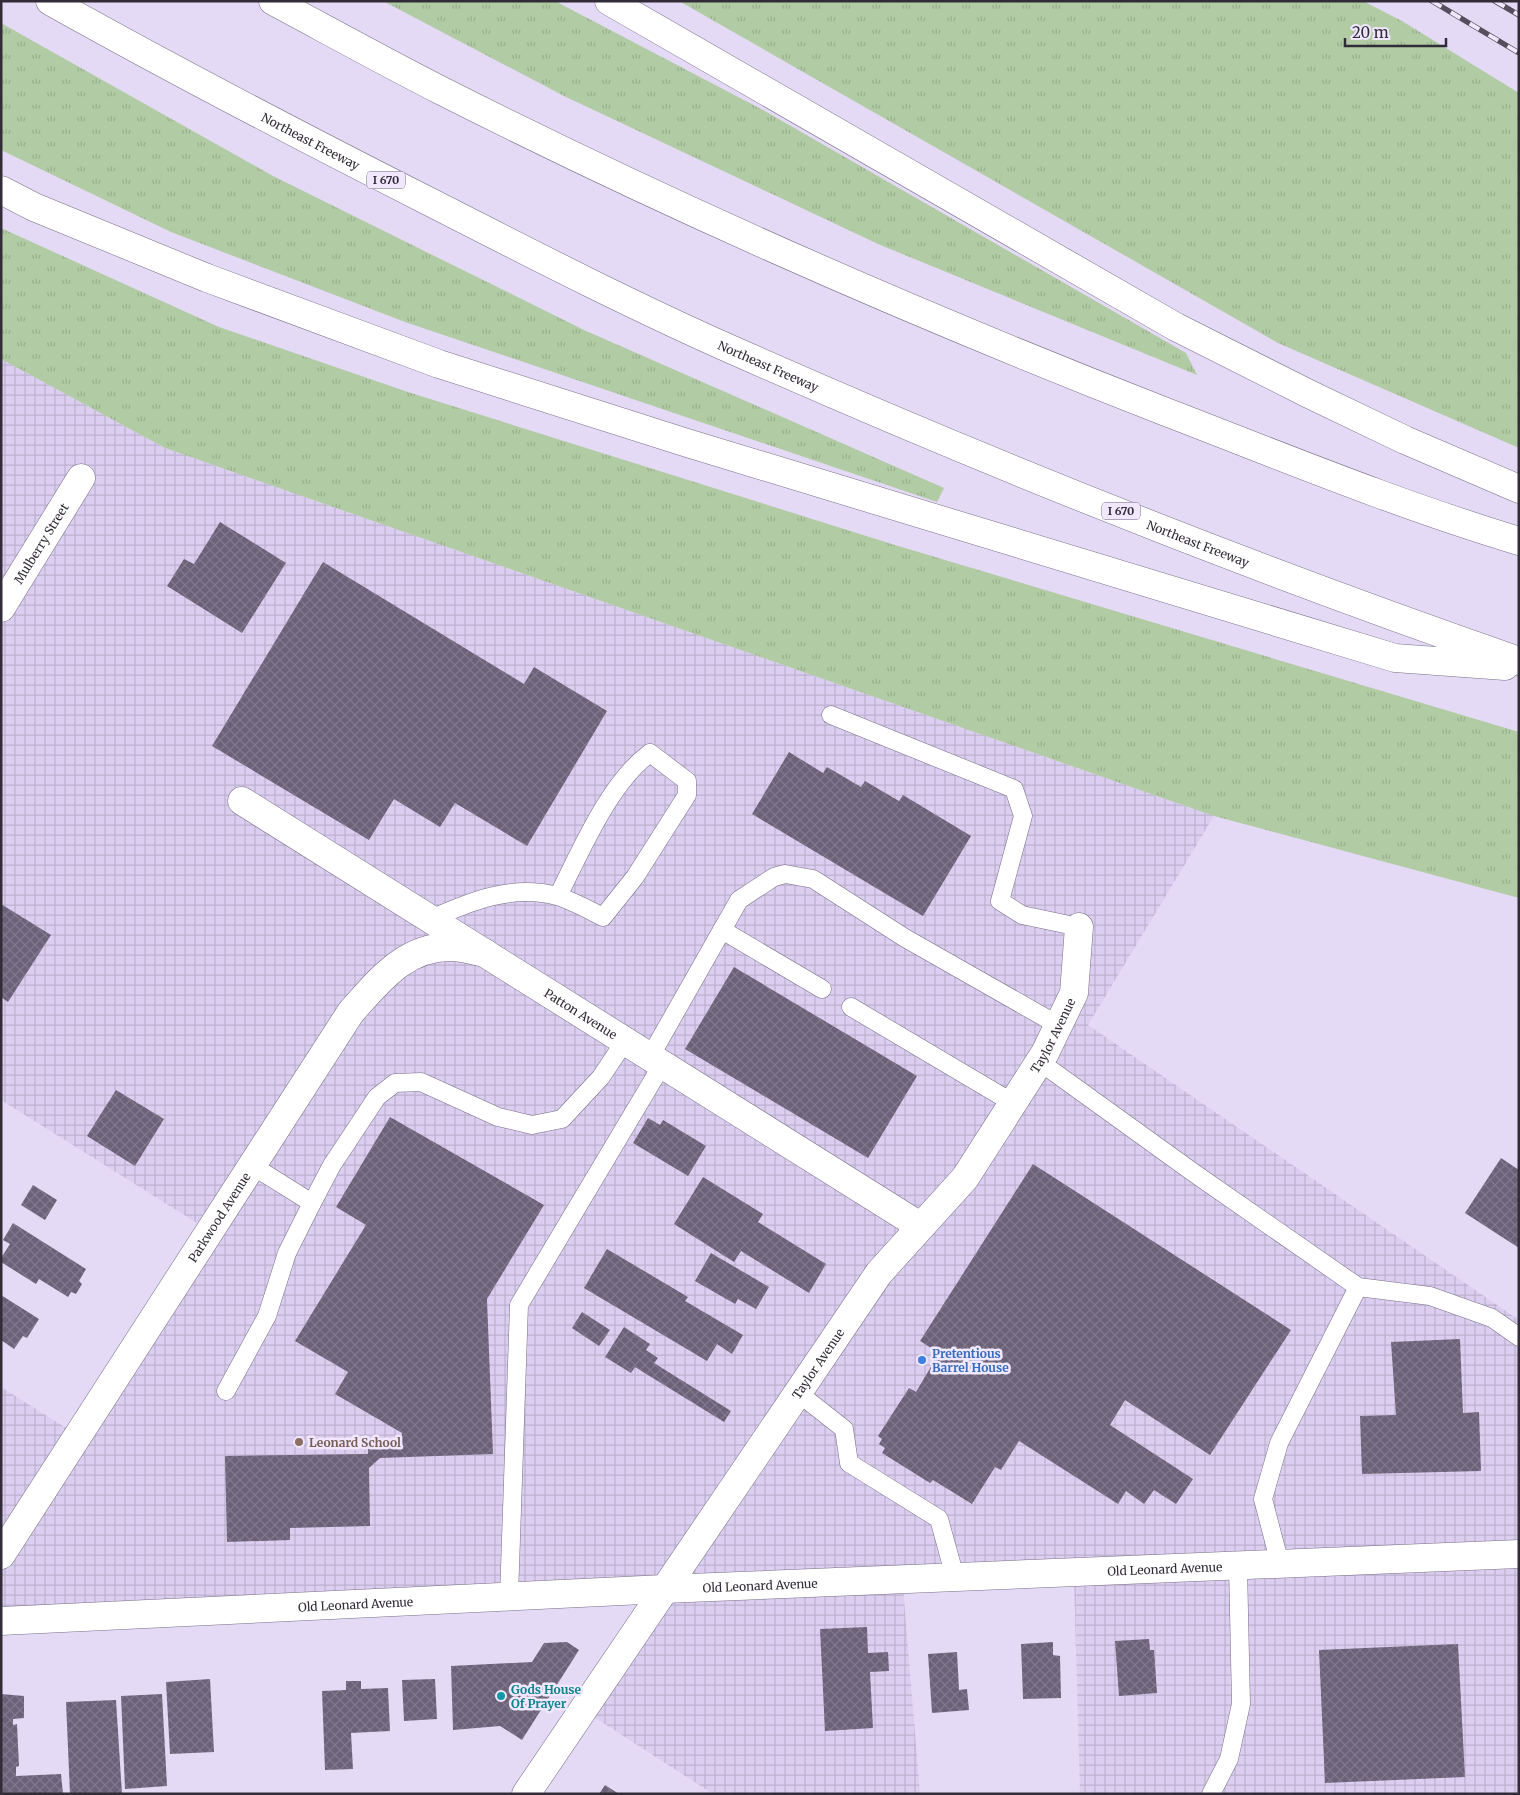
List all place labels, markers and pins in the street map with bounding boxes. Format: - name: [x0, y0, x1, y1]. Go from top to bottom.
- place label: Pretentious Barrel House: [932, 1346, 1009, 1375]
- marker: Pretentious Barrel House: [916, 1354, 928, 1366]
- place label: Leonard School: [309, 1435, 401, 1450]
- marker: Leonard School: [293, 1436, 305, 1448]
- place label: Gods House Of Prayer: [511, 1682, 582, 1711]
- marker: Gods House Of Prayer: [495, 1690, 507, 1702]

